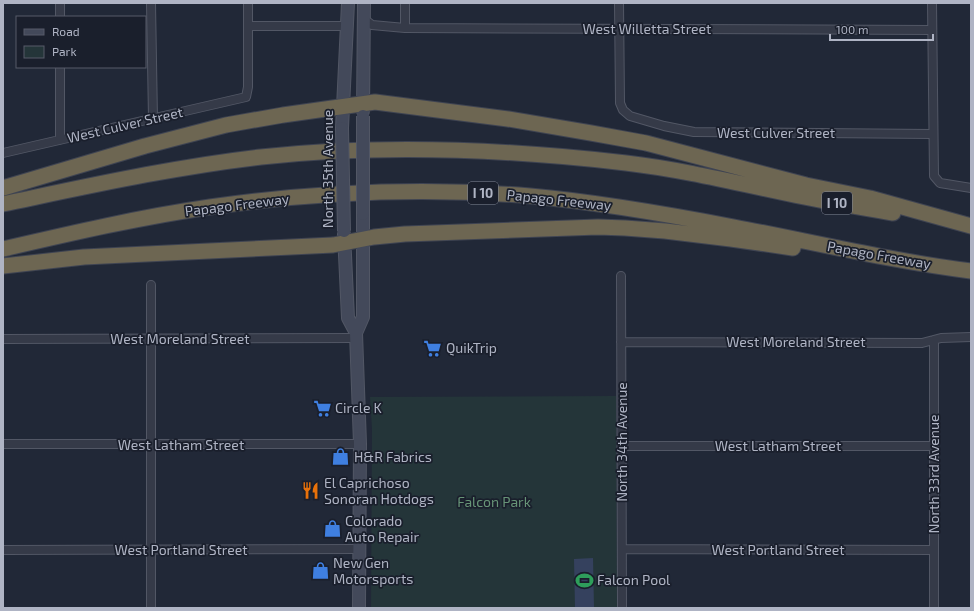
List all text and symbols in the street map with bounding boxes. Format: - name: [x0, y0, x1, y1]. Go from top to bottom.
- legend: [16, 16, 146, 68]
- scale bar: [830, 16, 933, 42]
- street label: West Willetta Street: [583, 20, 711, 37]
- text: 100 m: [836, 22, 868, 36]
- text: Road: [52, 24, 80, 38]
- text: Park: [52, 44, 77, 58]
- street label: West Culver Street: [65, 103, 184, 146]
- street label: North 35th Avenue: [319, 110, 336, 228]
- street label: West Culver Street: [717, 124, 835, 141]
- road number: I 10: [468, 182, 498, 204]
- street label: Papago Freeway: [506, 186, 613, 213]
- street label: Papago Freeway: [184, 190, 291, 219]
- road number: I 10: [822, 192, 852, 214]
- street label: Papago Freeway: [826, 237, 933, 272]
- street label: West Moreland Street: [110, 330, 250, 347]
- street label: West Moreland Street: [726, 333, 866, 350]
- supermarket icon: QuikTrip: [423, 338, 443, 358]
- place label: QuikTrip: [446, 339, 497, 356]
- street label: North 34th Avenue: [613, 382, 630, 502]
- supermarket icon: Circle K: [312, 398, 332, 418]
- place label: Circle K: [335, 399, 383, 416]
- street label: North 33rd Avenue: [925, 415, 942, 533]
- street label: West Latham Street: [118, 436, 244, 453]
- street label: West Latham Street: [715, 437, 841, 454]
- shop icon: H&R Fabrics: [331, 447, 351, 467]
- place label: H&R Fabrics: [354, 448, 432, 465]
- place label: El Caprichoso Sonoran Hotdogs: [324, 474, 434, 507]
- restaurant icon: El Caprichoso Sonoran Hotdogs: [301, 481, 321, 501]
- park label: Falcon Park: [457, 493, 531, 510]
- place label: Colorado Auto Repair: [345, 512, 419, 545]
- shop icon: Colorado Auto Repair: [322, 519, 342, 539]
- street label: West Portland Street: [114, 541, 248, 558]
- street label: West Portland Street: [711, 541, 845, 558]
- place label: New Gen Motorsports: [333, 554, 413, 587]
- shop icon: New Gen Motorsports: [310, 561, 330, 581]
- sports icon: Falcon Pool: [574, 570, 594, 590]
- place label: Falcon Pool: [597, 571, 671, 588]

